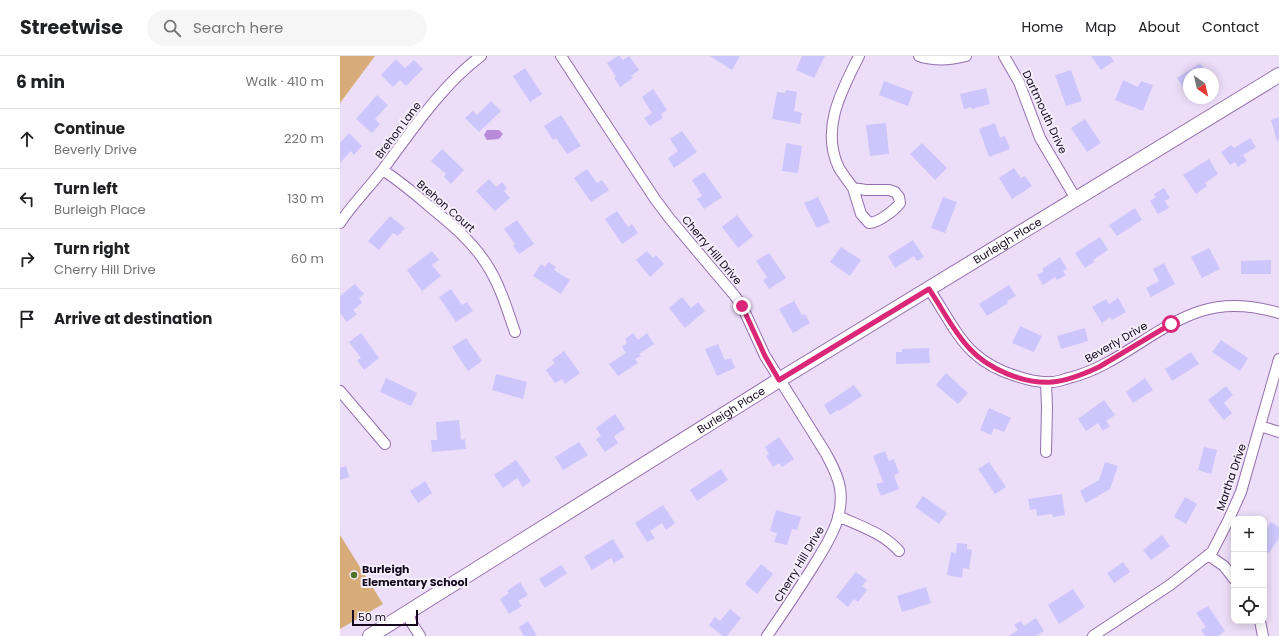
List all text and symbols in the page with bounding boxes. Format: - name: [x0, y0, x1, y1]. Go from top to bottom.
- search box: [147, 10, 427, 46]
- text: Streetwise: [20, 14, 123, 41]
- icon: search: [161, 17, 183, 39]
- text: Search here: [193, 17, 283, 38]
- text: Home: [1021, 17, 1063, 37]
- text: Map: [1085, 17, 1116, 37]
- text: About: [1138, 17, 1180, 37]
- text: Contact: [1202, 17, 1259, 37]
- street label: Dartmouth Drive: [1019, 68, 1071, 156]
- north arrow: [1183, 68, 1219, 104]
- text: 6 min: [16, 70, 65, 94]
- text: Walk · 410 m: [246, 72, 324, 91]
- street label: Brehon Lane: [371, 98, 425, 162]
- text: Continue: [54, 118, 125, 139]
- icon: ahead: [16, 128, 38, 150]
- text: 220 m: [284, 129, 324, 148]
- text: Beverly Drive: [54, 140, 137, 159]
- street label: Brehon Court: [413, 176, 479, 236]
- text: Turn left: [54, 178, 118, 199]
- icon: left: [16, 188, 38, 210]
- text: 130 m: [287, 189, 324, 208]
- text: Burleigh Place: [54, 200, 146, 219]
- street label: Cherry Hill Drive: [678, 212, 746, 288]
- street label: Burleigh Place: [970, 214, 1045, 268]
- text: Turn right: [54, 238, 130, 259]
- icon: right: [16, 248, 38, 270]
- text: 60 m: [291, 249, 324, 268]
- text: Cherry Hill Drive: [54, 260, 156, 279]
- route end: [733, 297, 751, 315]
- icon: arrive: [16, 308, 38, 330]
- text: Arrive at destination: [54, 308, 212, 329]
- route start: [1162, 315, 1180, 333]
- street label: Beverly Drive: [1082, 317, 1150, 366]
- street label: Burleigh Place: [694, 383, 768, 437]
- street label: Martha Drive: [1212, 441, 1250, 513]
- map controls: [1231, 516, 1267, 624]
- button: +: [1231, 516, 1267, 552]
- street label: Cherry Hill Drive: [770, 523, 828, 605]
- button: −: [1231, 552, 1267, 588]
- place label: Burleigh Elementary School: [362, 561, 468, 590]
- marker: Burleigh Elementary School: [349, 570, 359, 580]
- button: locate: [1231, 588, 1267, 624]
- scale bar: [352, 608, 418, 627]
- text: 50 m: [358, 609, 386, 625]

